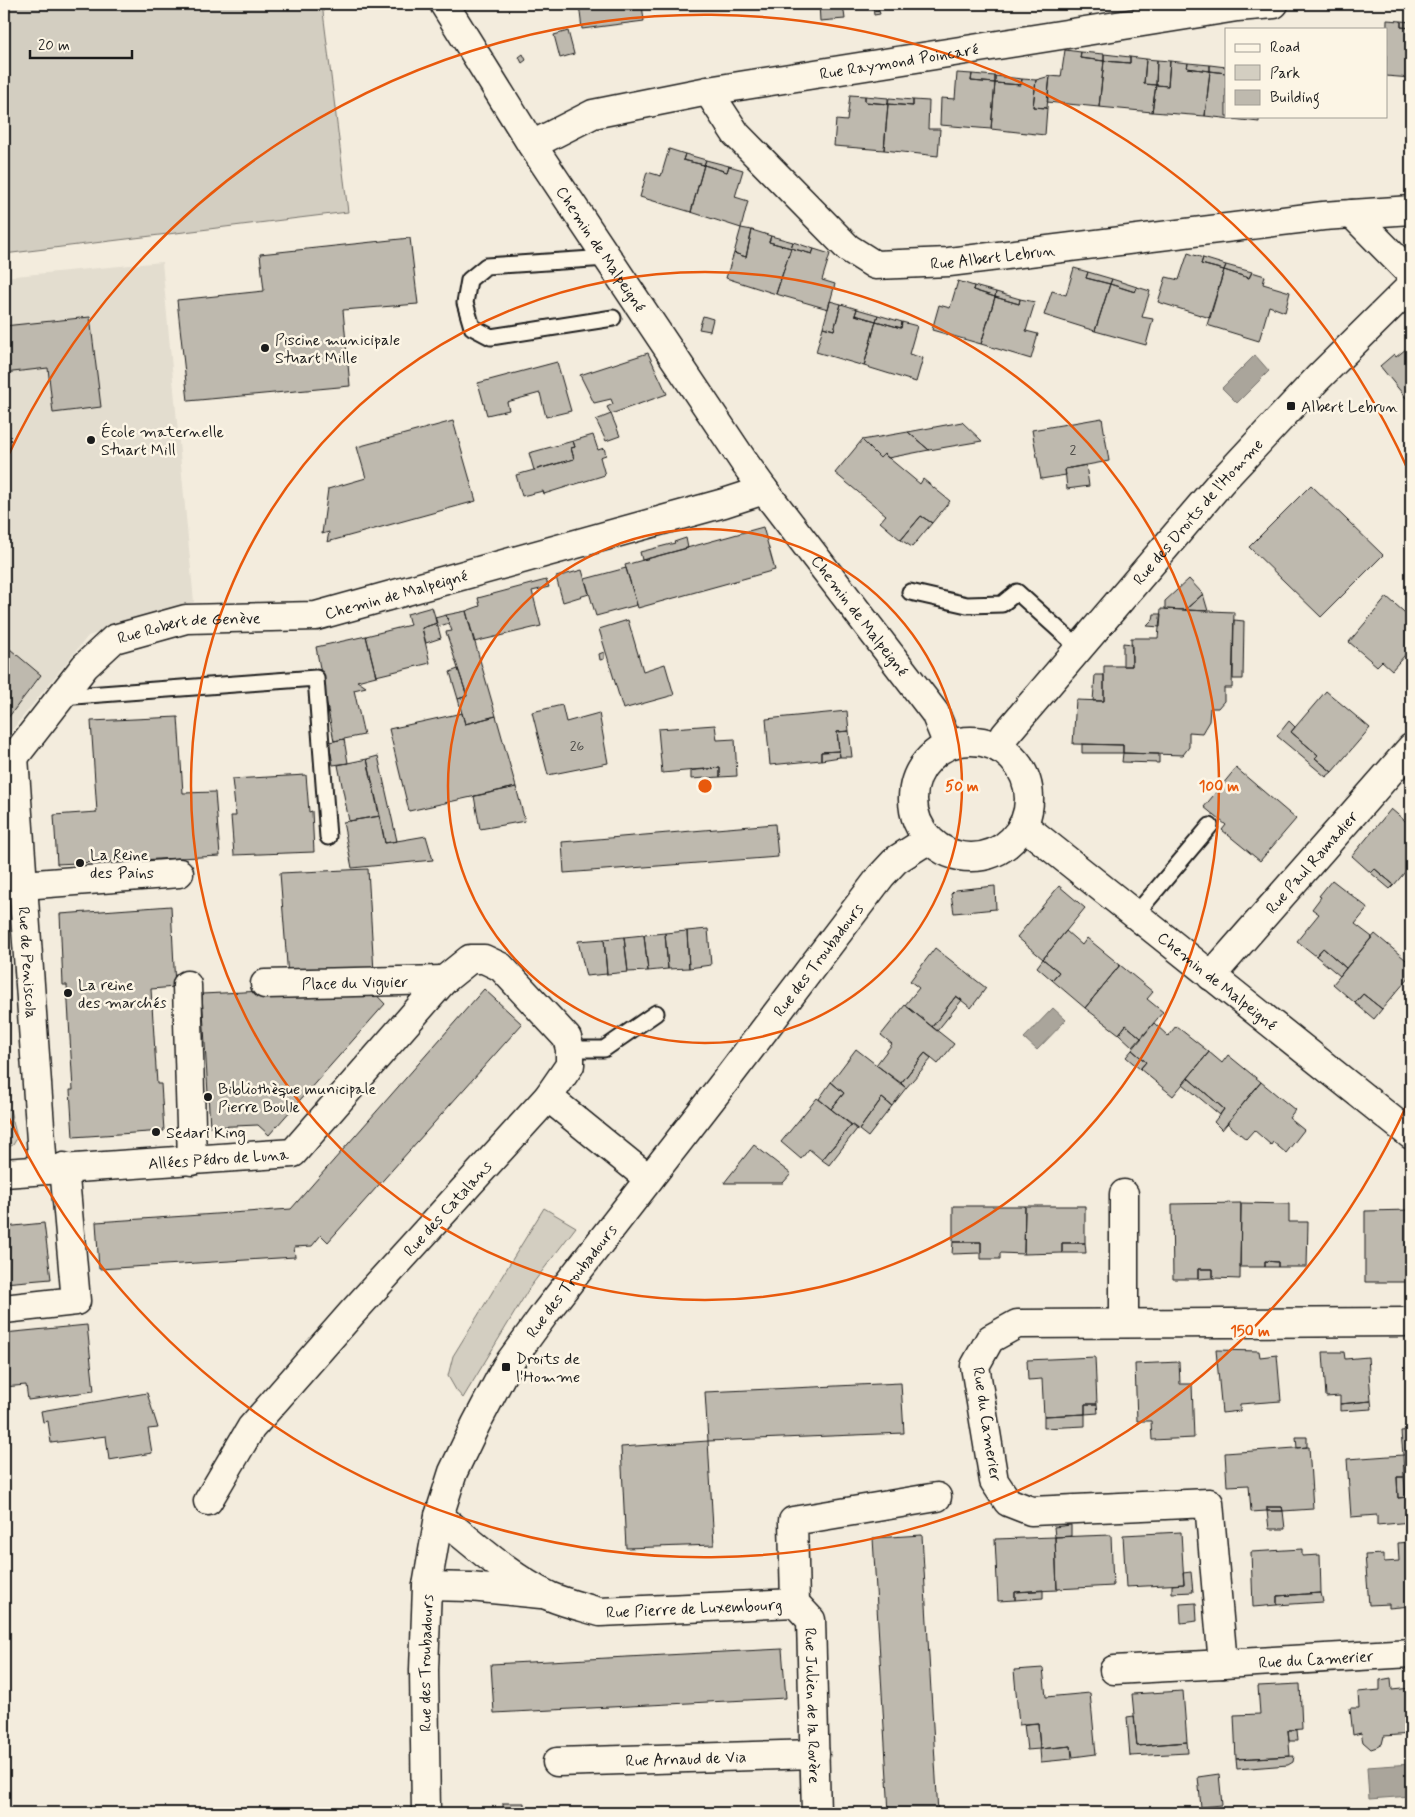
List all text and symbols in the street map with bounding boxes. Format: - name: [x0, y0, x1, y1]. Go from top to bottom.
- scale bar: [30, 28, 132, 60]
- legend: [1225, 28, 1388, 118]
- text: 20 m: [38, 36, 70, 56]
- text: Road: [1270, 38, 1300, 58]
- street label: Rue Raymond Poincaré: [818, 39, 980, 85]
- text: Park: [1270, 64, 1300, 84]
- text: Building: [1270, 88, 1320, 109]
- street label: Chemin de Malpeigné: [550, 182, 650, 317]
- street label: Rue Albert Lebrun: [930, 240, 1057, 275]
- place label: Piscine municipale Stuart Mille: [275, 330, 400, 369]
- marker: Piscine municipale Stuart Mille: [259, 342, 271, 354]
- place label: Albert Lebrun: [1301, 397, 1398, 418]
- marker: Albert Lebrun: [1285, 400, 1297, 412]
- place label: École maternelle Stuart Mill: [101, 422, 225, 461]
- marker: École maternelle Stuart Mill: [85, 434, 97, 446]
- street label: Rue des Droits de l'Homme: [1129, 435, 1268, 590]
- house number: 2: [1070, 441, 1077, 459]
- street label: Chemin de Malpeigné: [806, 551, 912, 681]
- street label: Chemin de Malpeigné: [322, 566, 470, 625]
- street label: Rue Robert de Genève: [115, 608, 261, 650]
- house number: 26: [570, 737, 585, 755]
- centre of rings: [696, 777, 714, 795]
- text: 50 m: [945, 777, 979, 797]
- text: 100 m: [1199, 777, 1239, 797]
- street label: Rue Paul Ramadier: [1261, 806, 1364, 919]
- place label: La Reine des Pains: [90, 845, 154, 884]
- marker: La Reine des Pains: [74, 857, 86, 869]
- street label: Rue des Troubadours: [769, 899, 869, 1021]
- street label: Rue de Peniscola: [13, 906, 41, 1019]
- street label: Chemin de Malpeigné: [1152, 927, 1281, 1036]
- street label: Place du Viguier: [302, 972, 409, 995]
- place label: La reine des marchés: [78, 975, 166, 1014]
- marker: La reine des marchés: [62, 987, 74, 999]
- place label: Bibliothèque municipale Pierre Boulle: [218, 1079, 376, 1118]
- marker: Bibliothèque municipale Pierre Boulle: [202, 1091, 214, 1103]
- place label: Sedari King: [166, 1123, 246, 1145]
- marker: Sedari King: [150, 1126, 162, 1138]
- street label: Allées Pédro de Luna: [148, 1144, 290, 1175]
- street label: Rue des Catalans: [399, 1157, 497, 1261]
- street label: Rue des Troubadours: [522, 1220, 622, 1342]
- text: 150 m: [1230, 1322, 1270, 1342]
- place label: Droits de l'Homme: [516, 1349, 580, 1388]
- marker: Droits de l'Homme: [500, 1361, 512, 1373]
- street label: Rue du Camerier: [967, 1366, 1006, 1483]
- street label: Rue des Troubadours: [415, 1594, 439, 1732]
- street label: Rue Pierre de Luxembourg: [606, 1595, 783, 1624]
- street label: Rue Julien de la Rovère: [799, 1627, 824, 1784]
- street label: Rue du Camerier: [1258, 1646, 1374, 1674]
- street label: Rue Arnaud de Via: [625, 1747, 747, 1772]

